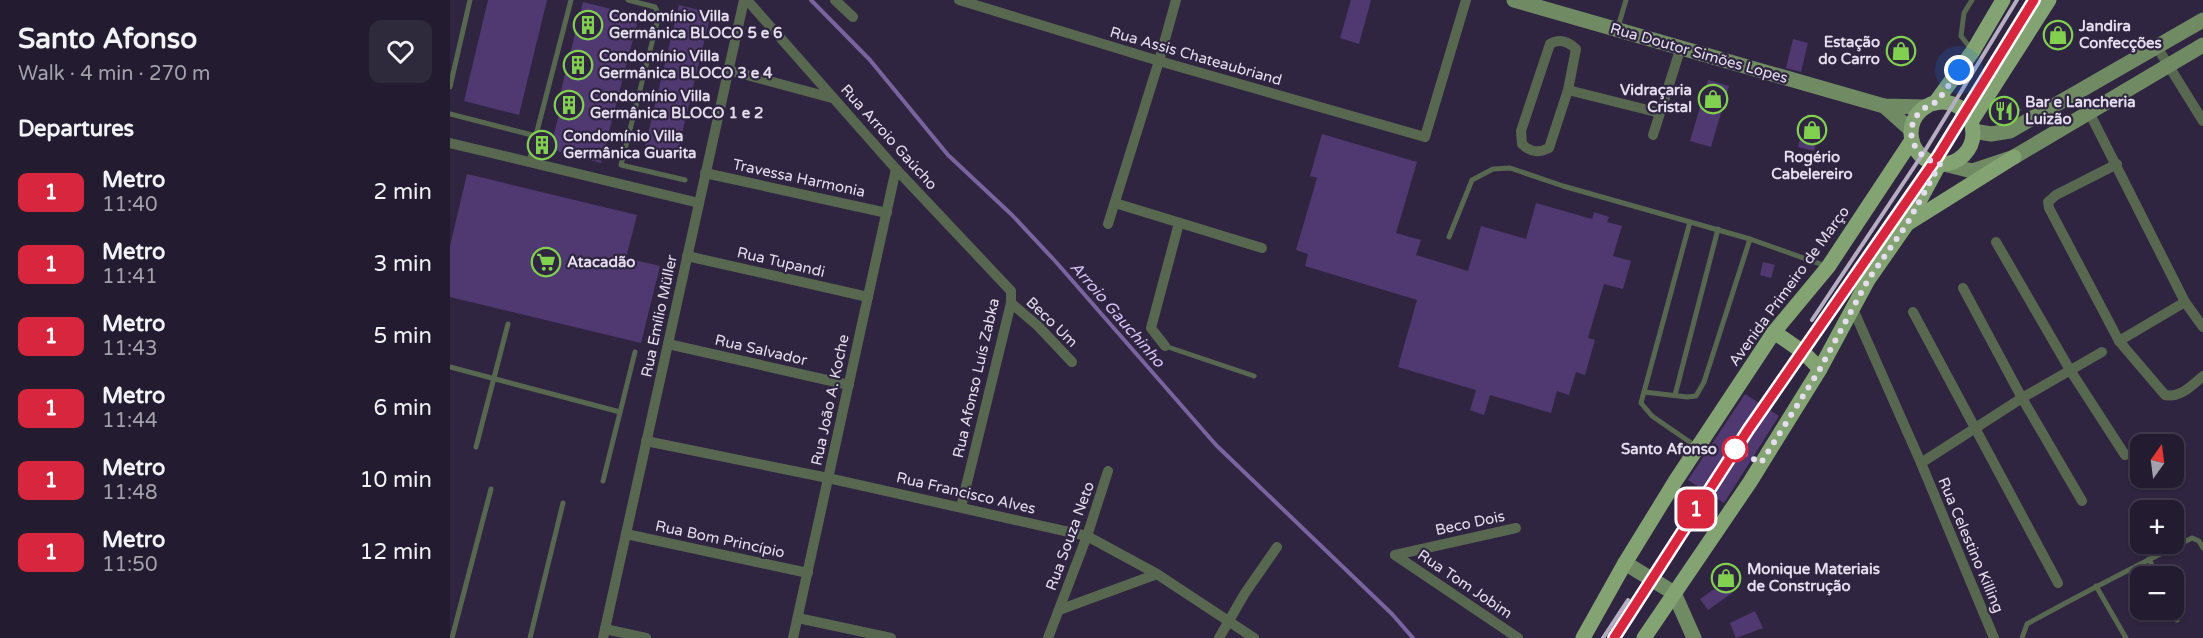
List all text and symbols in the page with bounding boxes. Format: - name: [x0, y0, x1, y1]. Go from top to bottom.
- place label: Condomínio Villa Germânica BLOCO 5 e 6: [609, 7, 783, 42]
- building icon: Condomínio Villa Germânica BLOCO 5 e 6: [572, 9, 604, 41]
- place label: Jandira Confecções: [2078, 17, 2162, 53]
- street label: Rua Doutor Simões Lopes: [1608, 19, 1790, 87]
- shop icon: Jandira Confecções: [2042, 19, 2074, 51]
- button: heart: [369, 20, 432, 83]
- text: Santo Afonso: [18, 22, 197, 56]
- street label: Rua Assis Chateaubriand: [1108, 23, 1284, 89]
- place label: Estação do Carro: [1818, 33, 1880, 68]
- shop icon: Estação do Carro: [1885, 35, 1917, 67]
- place label: Condomínio Villa Germânica BLOCO 3 e 4: [599, 47, 773, 82]
- building icon: Condomínio Villa Germânica BLOCO 3 e 4: [562, 49, 594, 81]
- your location: [1944, 55, 1974, 85]
- text: Walk · 4 min · 270 m: [18, 62, 210, 86]
- street label: Rua Arroio Gaúcho: [837, 81, 941, 193]
- place label: Vidraçaria Cristal: [1620, 81, 1692, 116]
- shop icon: Vidraçaria Cristal: [1697, 83, 1729, 115]
- place label: Condomínio Villa Germânica BLOCO 1 e 2: [590, 87, 764, 122]
- building icon: Condomínio Villa Germânica BLOCO 1 e 2: [553, 89, 585, 121]
- place label: Bar e Lancheria Luizão: [2025, 93, 2136, 128]
- restaurant icon: Bar e Lancheria Luizão: [1988, 95, 2020, 127]
- shop icon: Rogério Cabelereiro: [1796, 114, 1828, 146]
- text: Departures: [18, 116, 134, 142]
- place label: Condomínio Villa Germânica Guarita: [563, 127, 697, 162]
- building icon: Condomínio Villa Germânica Guarita: [526, 129, 558, 161]
- place label: Rogério Cabelereiro: [1771, 148, 1853, 183]
- street label: Travessa Harmonia: [731, 155, 867, 201]
- text: Metro: [102, 167, 165, 193]
- text: 2 min: [373, 179, 432, 205]
- text: 1: [44, 180, 58, 205]
- text: 11:40: [102, 193, 157, 217]
- street label: Avenida Primeiro de Março: [1725, 203, 1853, 369]
- text: Metro: [102, 239, 165, 265]
- street label: Rua Tupandi: [735, 243, 827, 281]
- supermarket icon: Atacadão: [530, 246, 562, 278]
- text: 3 min: [373, 251, 432, 277]
- text: 1: [44, 252, 58, 277]
- place label: Atacadão: [567, 253, 635, 271]
- street label: Rua Emílio Müller: [637, 253, 681, 379]
- water label: Arroio Gauchinho: [1066, 258, 1169, 373]
- text: 11:41: [102, 265, 157, 289]
- street label: Beco Um: [1022, 293, 1082, 351]
- street label: Rua Afonso Luís Zabka: [949, 296, 1003, 460]
- text: Metro: [102, 311, 165, 337]
- text: 5 min: [373, 323, 432, 349]
- text: 1: [44, 324, 58, 349]
- street label: Rua Salvador: [713, 331, 809, 369]
- street label: Rua João A. Koche: [807, 333, 853, 467]
- text: 11:43: [102, 337, 157, 361]
- text: Metro: [102, 383, 165, 409]
- text: 6 min: [373, 395, 432, 421]
- text: 1: [44, 396, 58, 421]
- text: 11:44: [102, 409, 157, 433]
- north arrow: [2130, 434, 2184, 488]
- map controls: [2130, 434, 2184, 620]
- marker: Santo Afonso: [1722, 436, 1748, 462]
- place label: Santo Afonso: [1621, 440, 1717, 458]
- text: Metro: [102, 455, 165, 481]
- text: 10 min: [360, 467, 432, 493]
- text: 1: [44, 468, 58, 493]
- street label: Rua Francisco Alves: [895, 468, 1037, 518]
- street label: Rua Celestino Killing: [1934, 475, 2008, 615]
- street label: Rua Souza Neto: [1042, 479, 1098, 593]
- text: 11:48: [102, 481, 157, 505]
- line badge: 1: [1676, 490, 1716, 528]
- text: 1: [1689, 497, 1703, 522]
- button: +: [2130, 500, 2184, 554]
- street label: Beco Dois: [1433, 507, 1507, 539]
- street label: Rua Bom Princípio: [654, 516, 786, 562]
- text: Metro: [102, 527, 165, 553]
- text: 12 min: [360, 539, 432, 565]
- text: 1: [44, 540, 58, 565]
- street label: Rua Tom Jobim: [1414, 546, 1516, 622]
- text: 11:50: [102, 553, 157, 577]
- place label: Monique Materiais de Construção: [1747, 560, 1880, 596]
- shop icon: Monique Materiais de Construção: [1710, 562, 1742, 594]
- button: −: [2130, 566, 2184, 620]

